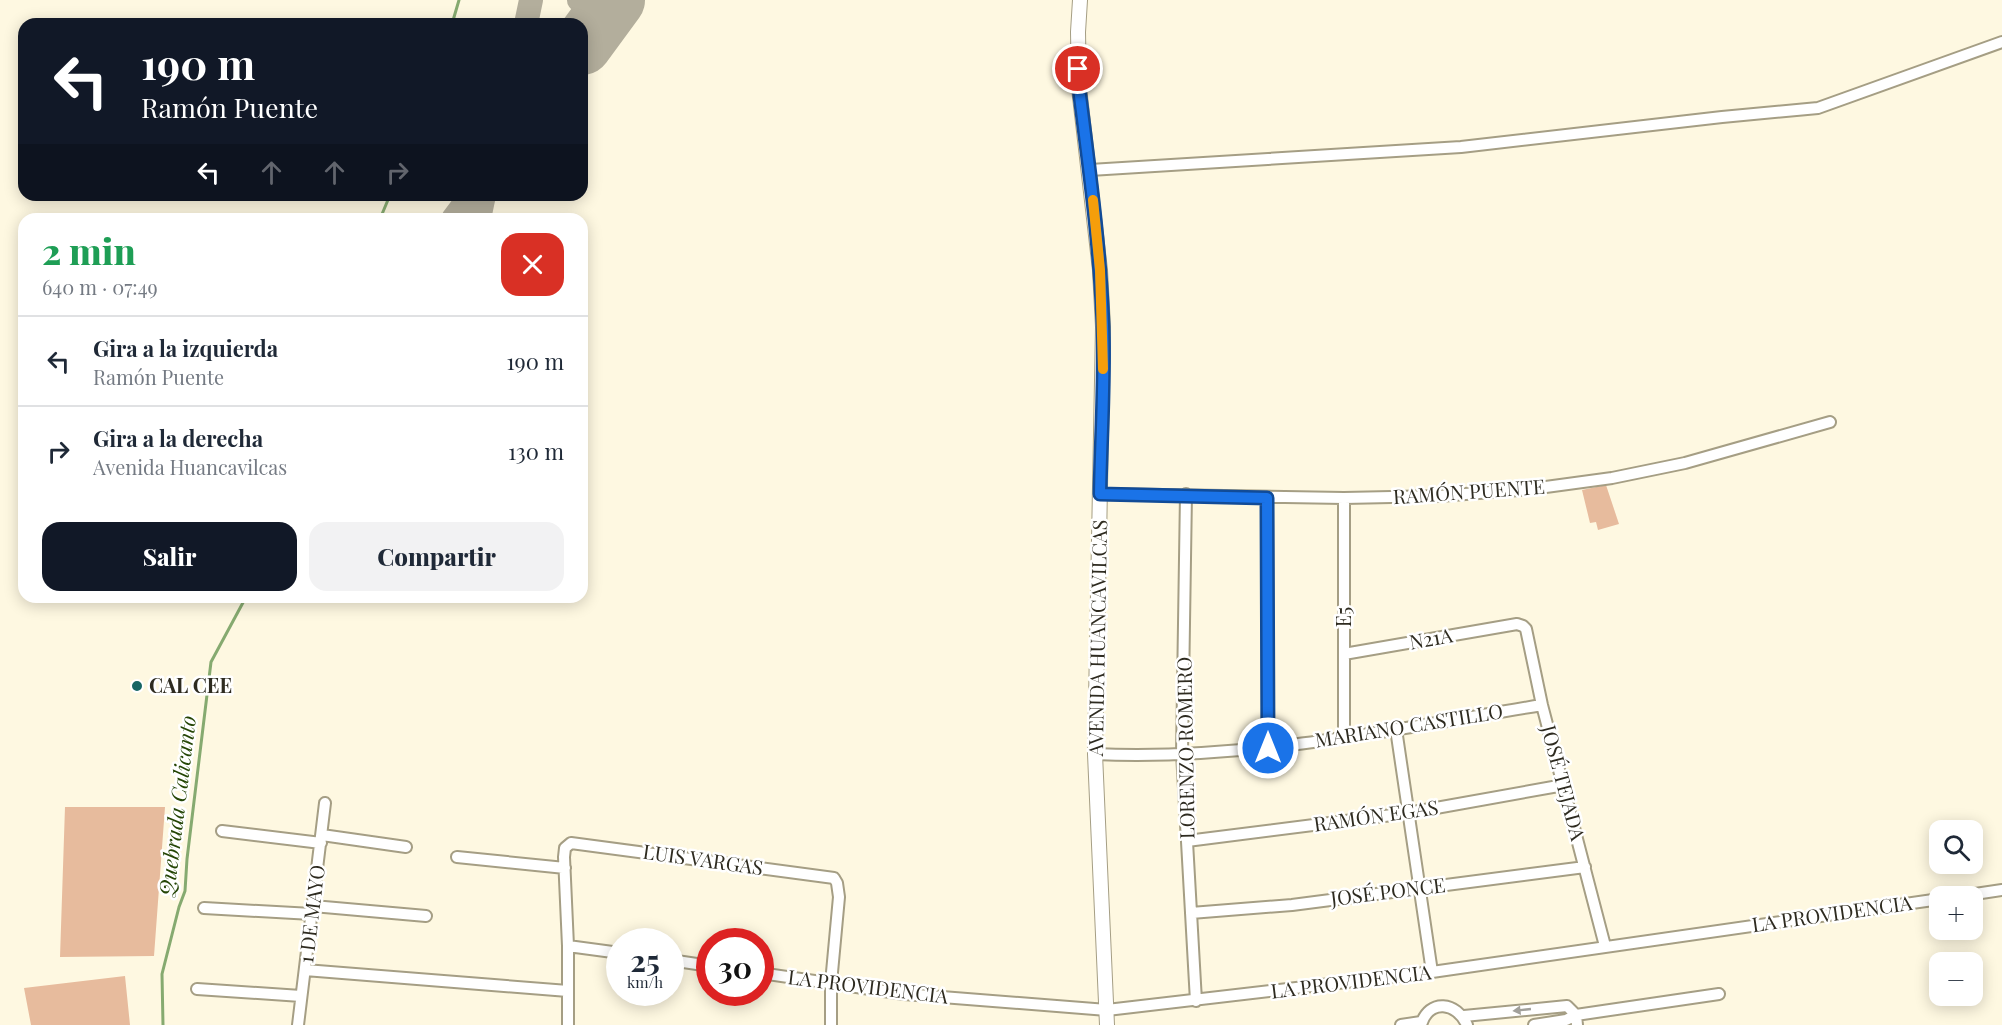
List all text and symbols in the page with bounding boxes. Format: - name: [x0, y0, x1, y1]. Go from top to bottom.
- text: 190 m: [141, 35, 255, 91]
- icon: left: [42, 42, 120, 120]
- pin: [1052, 43, 1103, 94]
- icon: arrive: [1061, 52, 1094, 85]
- text: Ramón Puente: [141, 89, 318, 125]
- icon: left: [192, 156, 225, 189]
- icon: ahead: [255, 156, 288, 189]
- icon: ahead: [318, 156, 351, 189]
- icon: right: [381, 156, 414, 189]
- text: 2 min: [42, 226, 136, 274]
- button: close: [501, 233, 564, 296]
- text: 640 m · 07:49: [42, 273, 158, 300]
- text: Gira a la izquierda: [93, 333, 278, 363]
- icon: left: [42, 345, 75, 378]
- text: 190 m: [506, 346, 564, 376]
- text: Ramón Puente: [93, 363, 224, 390]
- text: Gira a la derecha: [93, 423, 263, 453]
- icon: right: [42, 435, 75, 468]
- text: 130 m: [508, 436, 564, 466]
- text: Avenida Huancavilcas: [93, 453, 287, 480]
- street label: RAMÓN PUENTE: [1392, 472, 1546, 509]
- street label: AVENIDA HUANCAVILCAS: [1081, 519, 1112, 758]
- button: Salir: [42, 522, 297, 591]
- button: Compartir: [309, 522, 564, 591]
- street label: E5: [1329, 607, 1356, 627]
- street label: N21A: [1407, 620, 1455, 655]
- street label: LORENZO ROMERO: [1169, 657, 1200, 839]
- place label: CAL CEE: [149, 671, 232, 698]
- marker: CAL CEE: [130, 679, 144, 693]
- street label: MARIANO CASTILLO: [1313, 696, 1505, 753]
- water label: Quebrada Calicanto: [151, 714, 201, 899]
- position arrow: [1236, 716, 1300, 780]
- street label: JOSÉ TEJADA: [1536, 721, 1593, 844]
- street label: RAMÓN EGAS: [1312, 792, 1440, 837]
- map controls: [1929, 820, 1983, 1006]
- button: search: [1929, 820, 1983, 874]
- street label: LUIS VARGAS: [641, 837, 765, 880]
- street label: 1 DE MAYO: [291, 863, 330, 965]
- street label: JOSÉ PONCE: [1328, 870, 1447, 911]
- button: +: [1929, 886, 1983, 940]
- street label: LA PROVIDENCIA: [1750, 888, 1914, 937]
- speed limit sign: 30: [696, 928, 774, 1006]
- text: 25: [630, 940, 660, 980]
- button: −: [1929, 952, 1983, 1006]
- street label: LA PROVIDENCIA: [1269, 957, 1433, 1004]
- street label: LA PROVIDENCIA: [786, 962, 950, 1009]
- text: km/h: [627, 972, 663, 992]
- one-way arrow: [1512, 1005, 1531, 1015]

